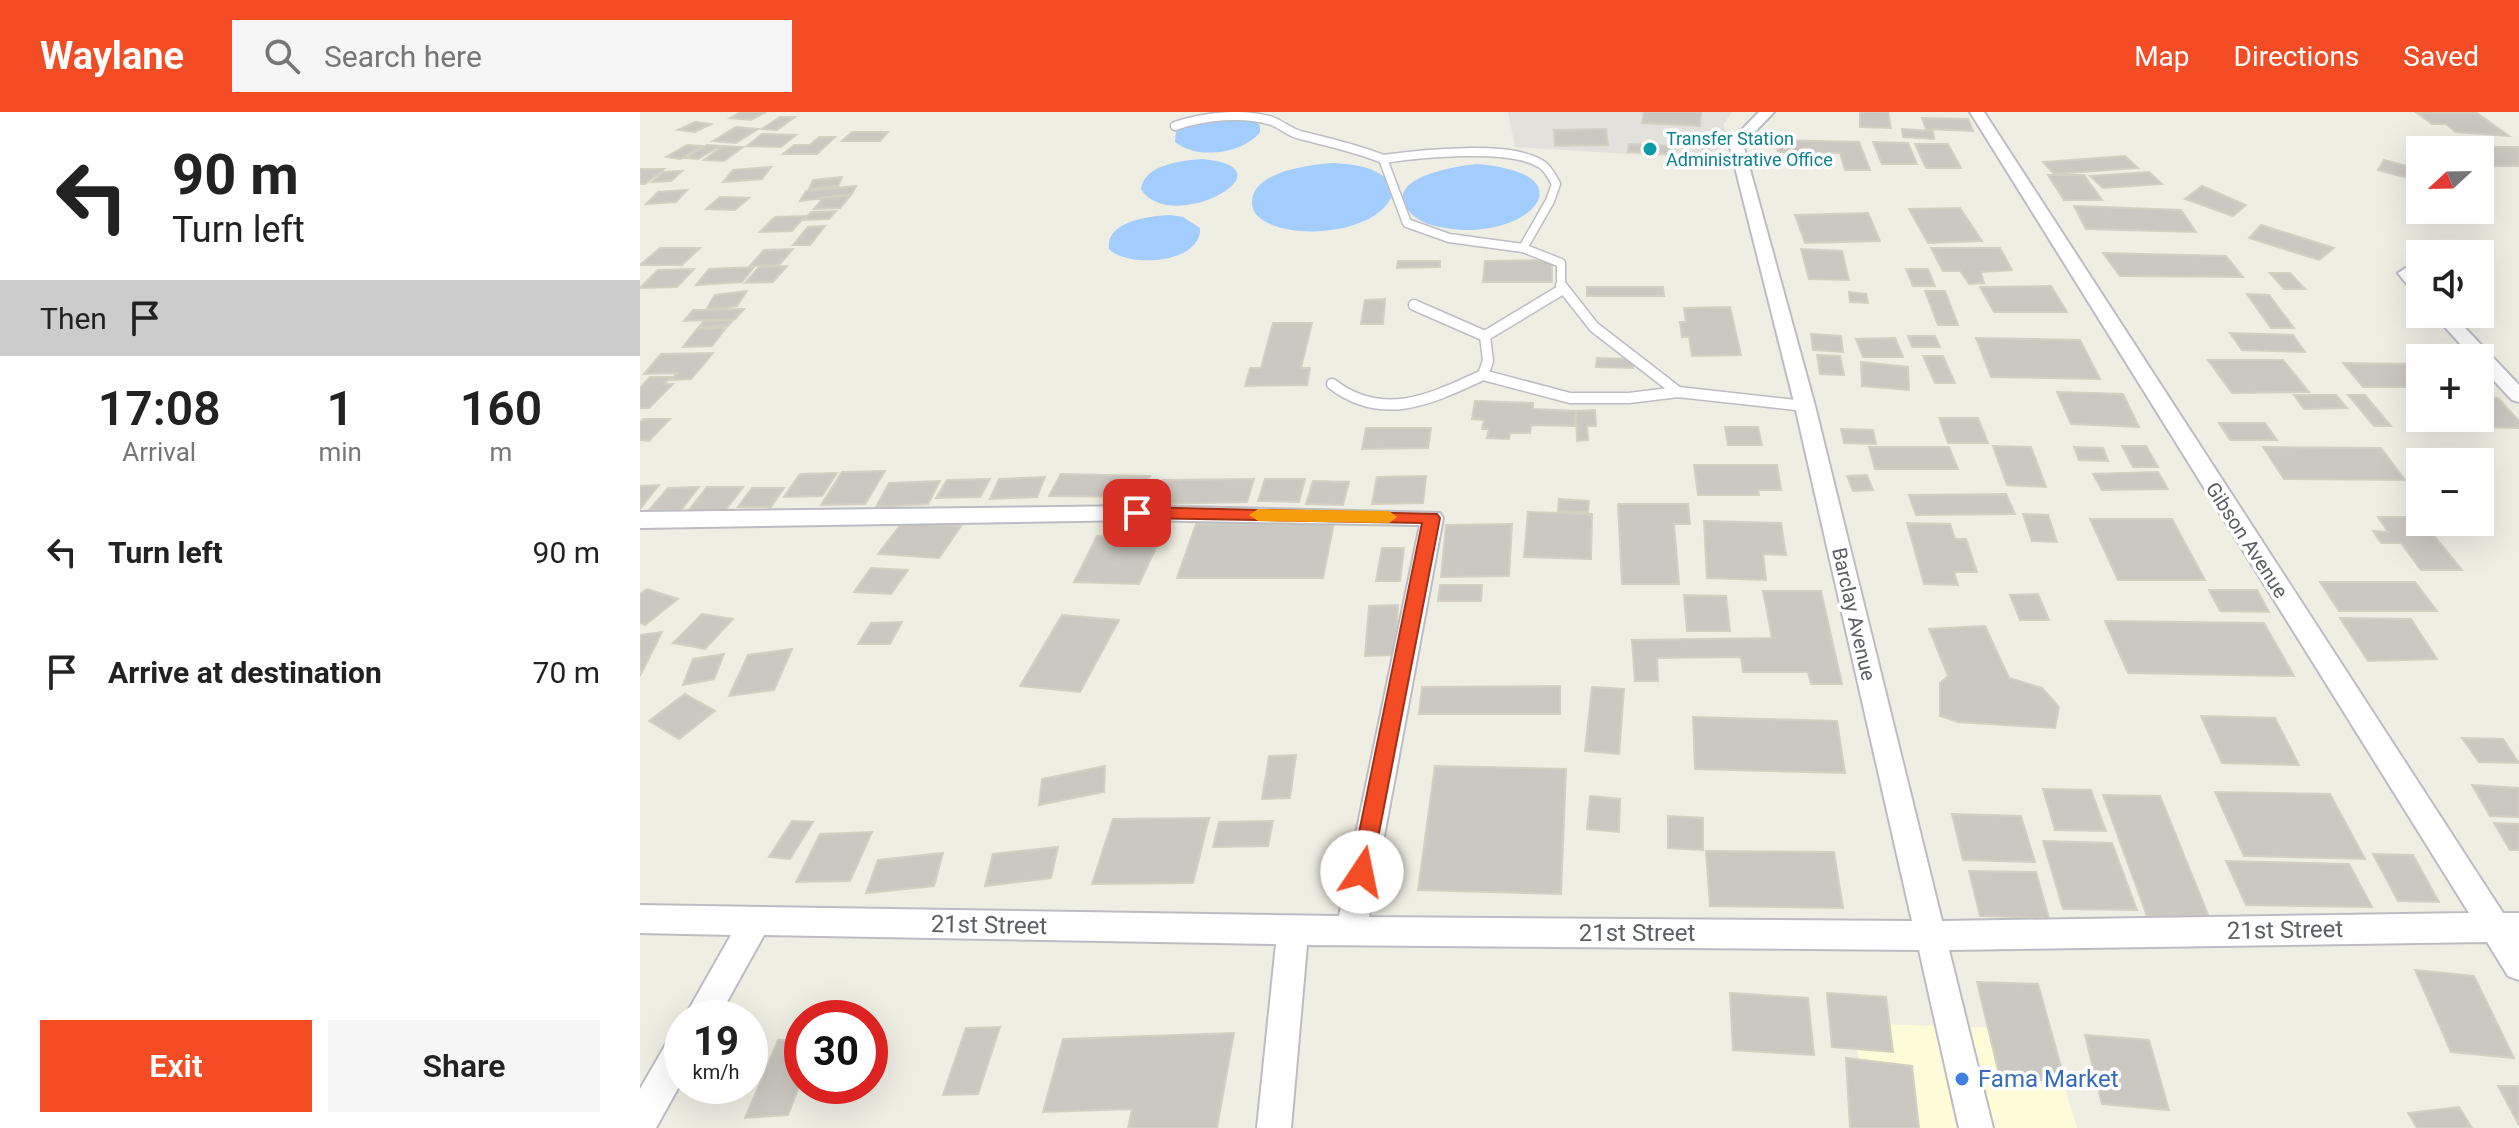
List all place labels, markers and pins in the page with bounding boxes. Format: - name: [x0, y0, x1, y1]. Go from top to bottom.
- place label: Transfer Station Administrative Office: [1666, 128, 1833, 170]
- marker: Transfer Station Administrative Office: [1641, 140, 1659, 158]
- pin: [1103, 479, 1171, 547]
- place label: Fama Market: [1978, 1065, 2119, 1093]
- marker: Fama Market: [1953, 1070, 1971, 1088]

